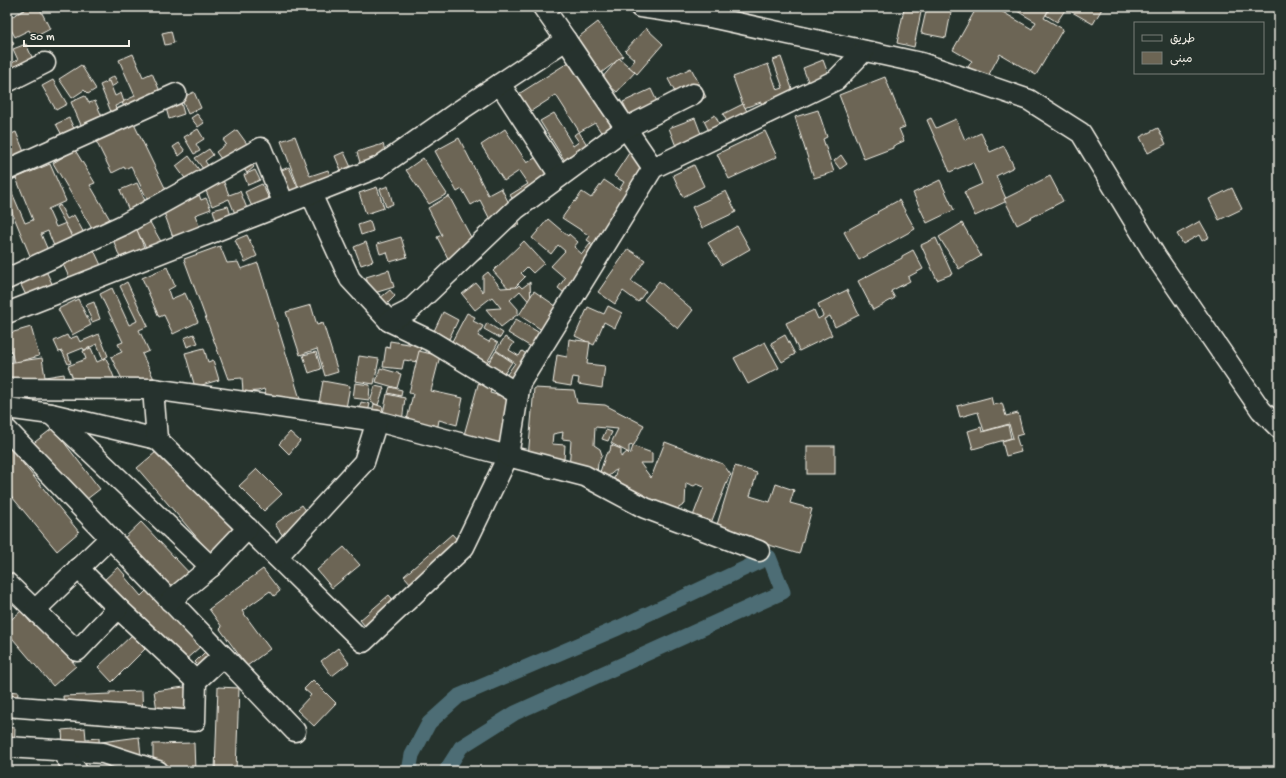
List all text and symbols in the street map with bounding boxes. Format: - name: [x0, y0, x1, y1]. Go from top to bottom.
- scale bar: [24, 22, 129, 48]
- legend: [1134, 22, 1264, 74]
- text: 50 m: [30, 31, 55, 45]
- text: طريق: [1170, 33, 1195, 47]
- text: مبنى: [1170, 53, 1193, 67]

